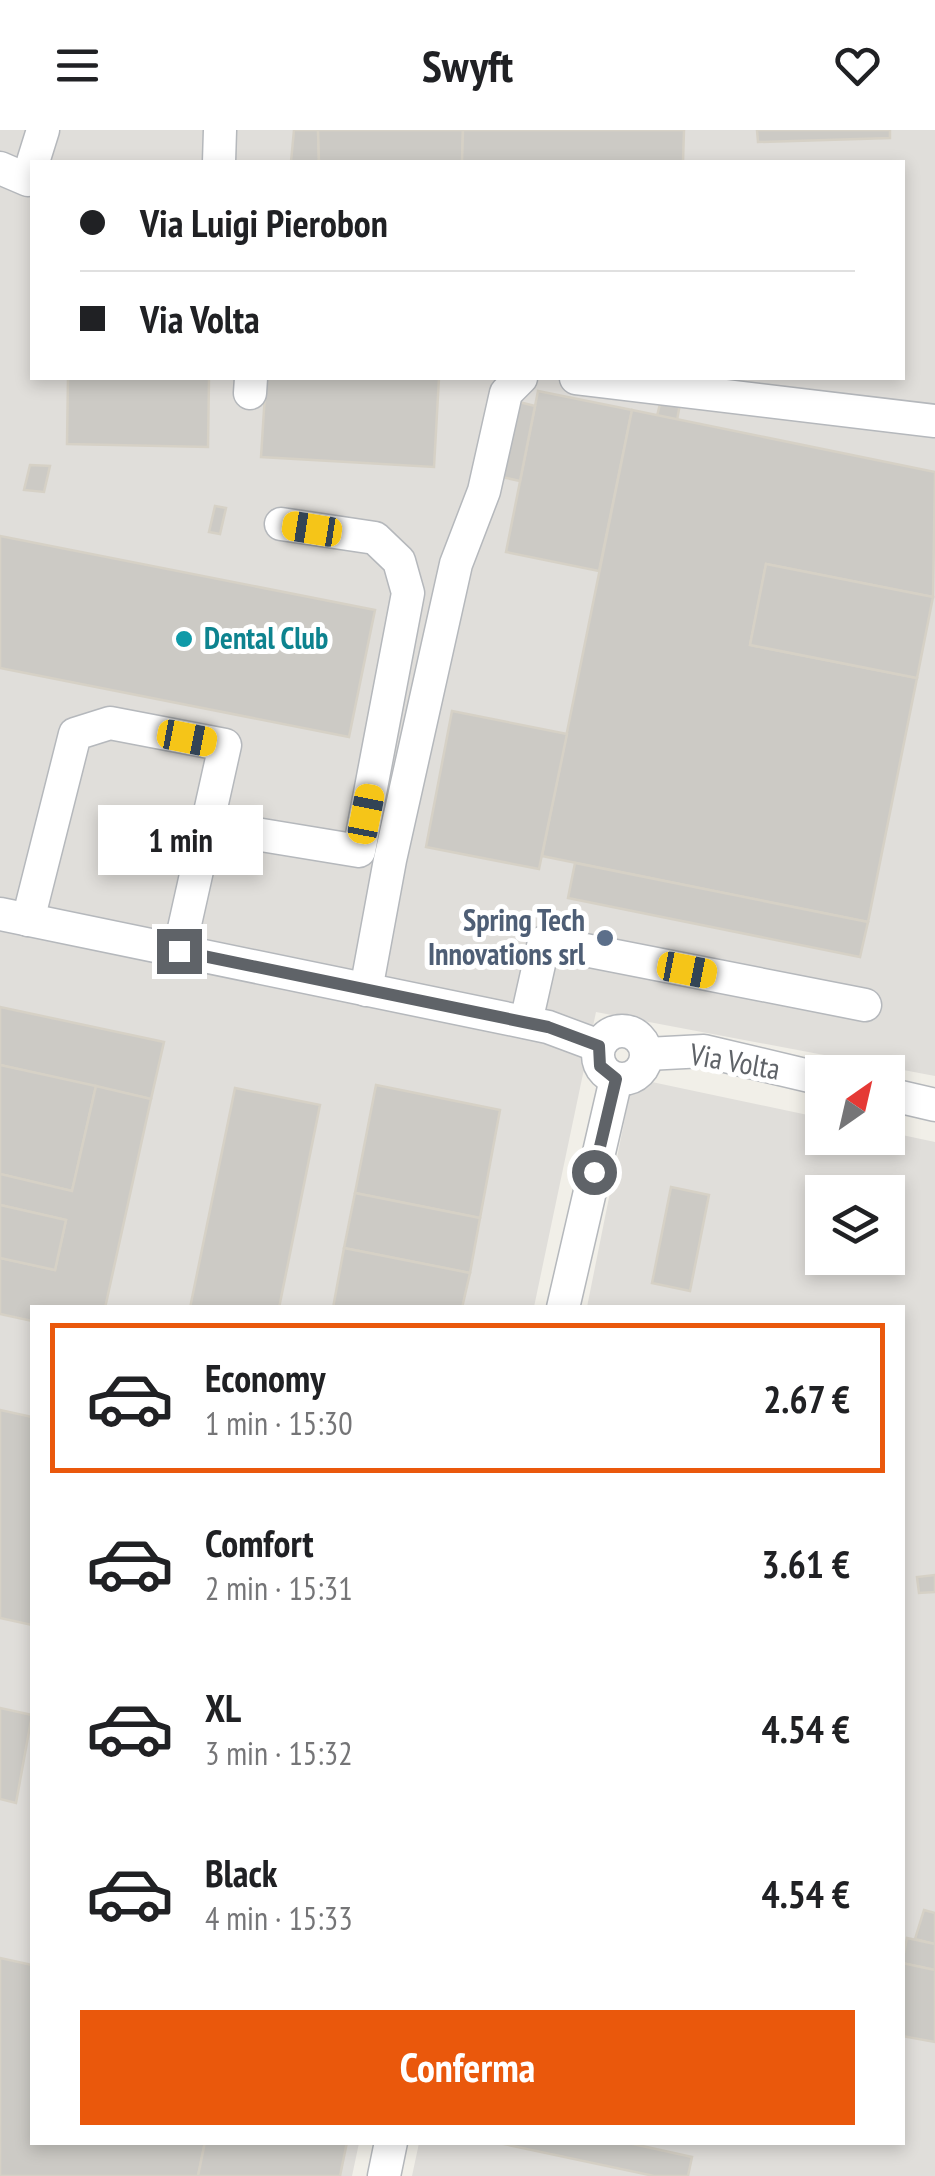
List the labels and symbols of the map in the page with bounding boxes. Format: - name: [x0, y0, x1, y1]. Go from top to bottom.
- car: [280, 509, 344, 549]
- place label: Dental Club: [204, 618, 328, 657]
- marker: Dental Club: [173, 628, 195, 650]
- car: [155, 718, 219, 758]
- car: [346, 782, 386, 846]
- callout: 1 min: [96, 806, 262, 876]
- place label: Spring Tech Innovations srl: [428, 900, 586, 973]
- marker: Spring Tech Innovations srl: [594, 927, 616, 949]
- route end: [157, 929, 202, 974]
- car: [655, 950, 719, 990]
- street label: Via Volta: [686, 1033, 783, 1088]
- north arrow: [805, 1055, 905, 1155]
- route start: [572, 1150, 617, 1195]

